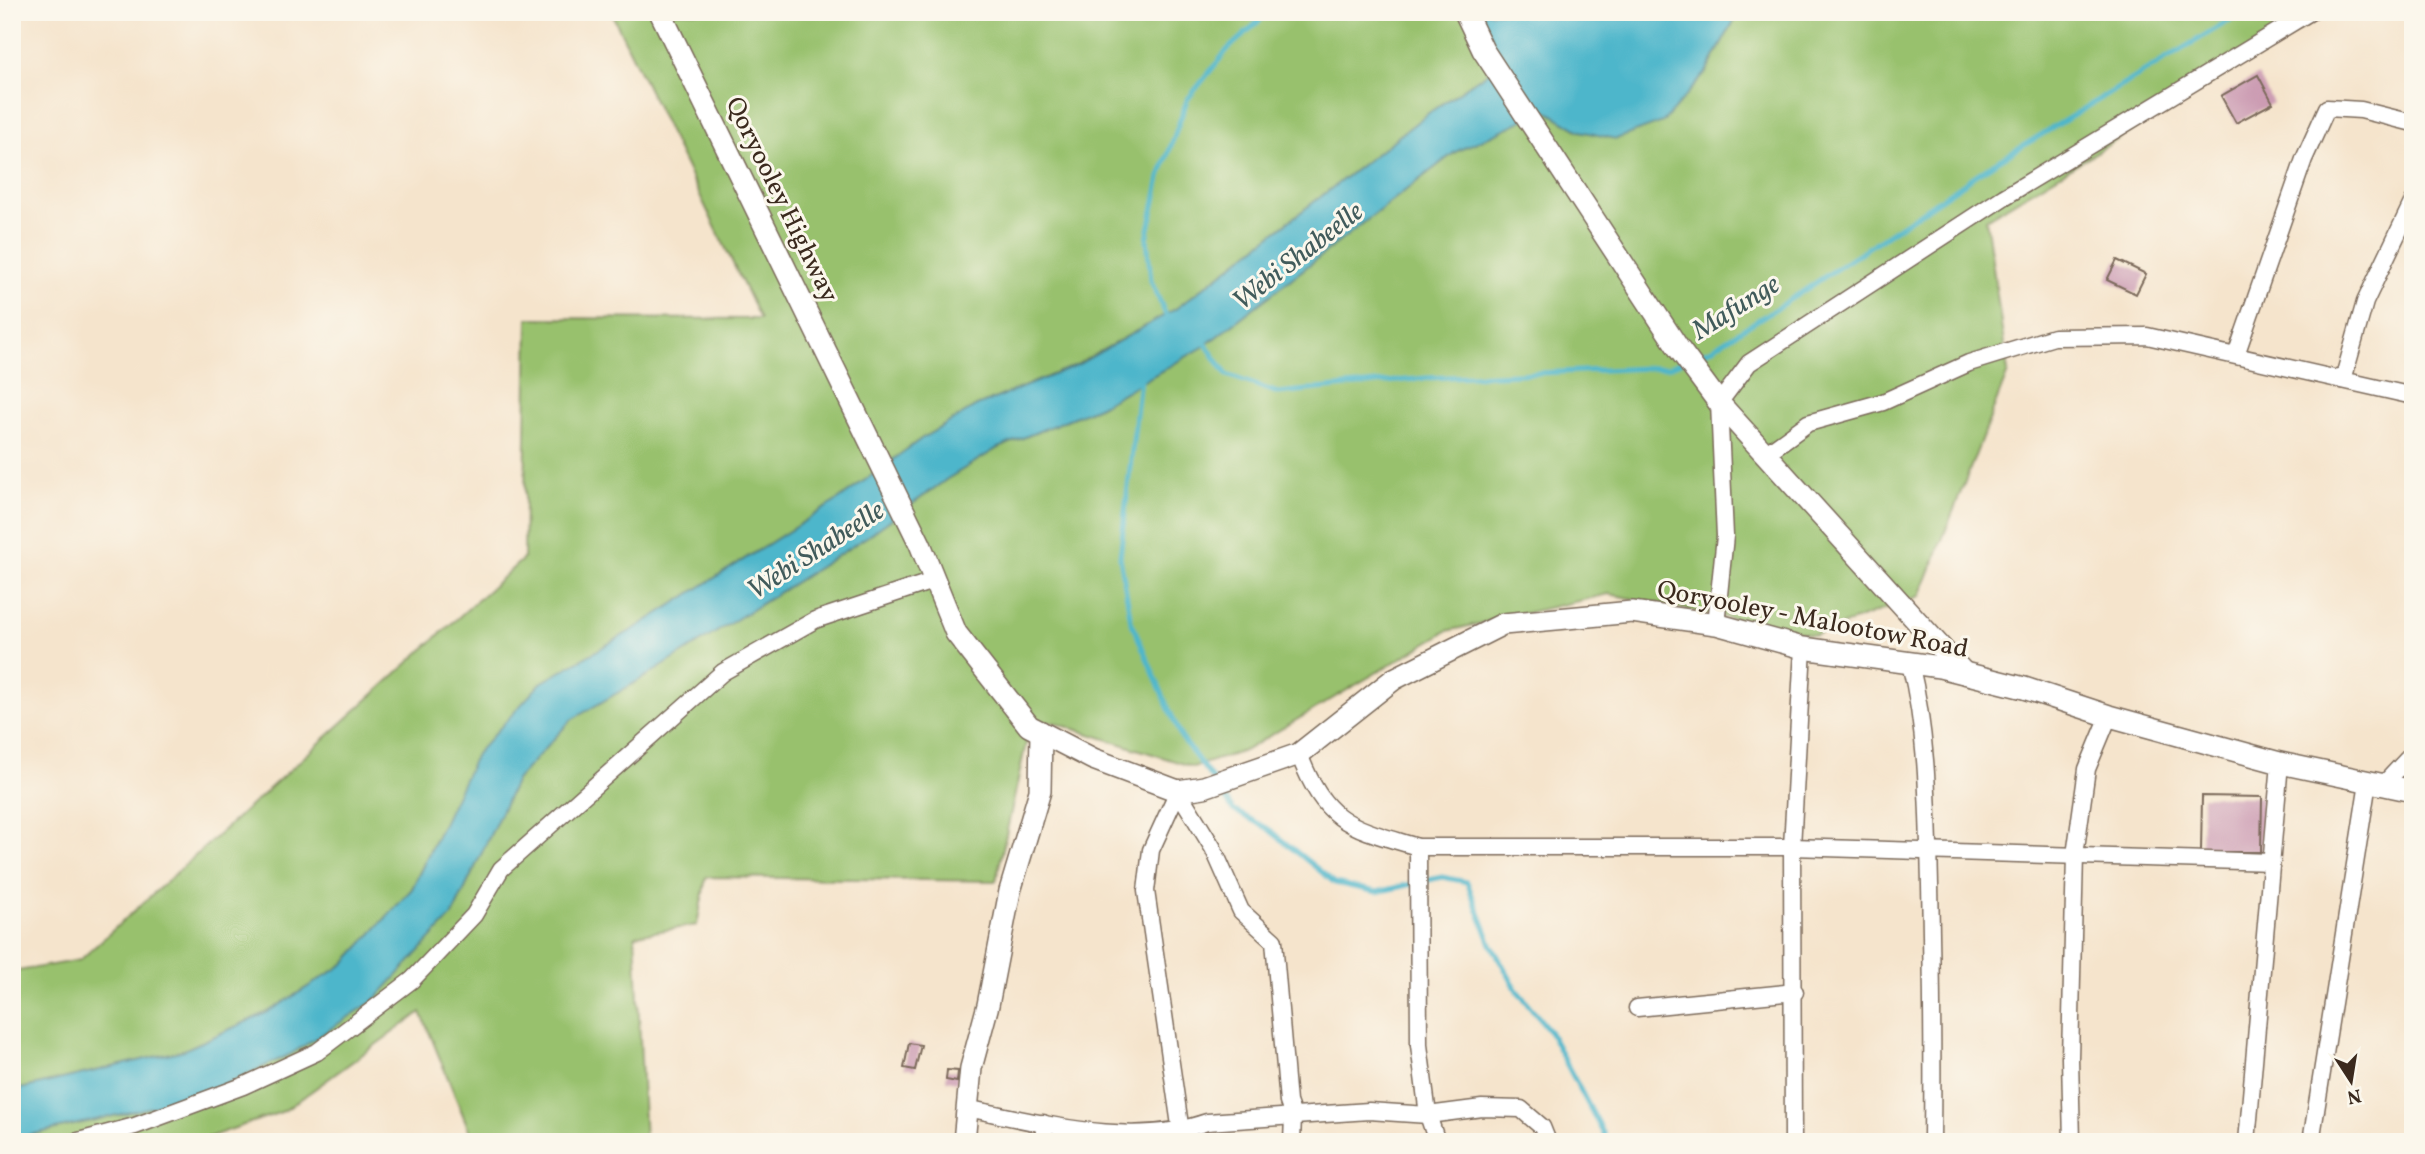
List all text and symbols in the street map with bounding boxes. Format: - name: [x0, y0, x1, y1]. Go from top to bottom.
- street label: Qoryooley Highway: [716, 91, 847, 309]
- water label: Webi Shabeelle: [1225, 193, 1372, 321]
- water label: Mafunge: [1684, 266, 1788, 351]
- water label: Webi Shabeelle: [740, 492, 893, 610]
- street label: Qoryooley - Malootow Road: [1654, 572, 1971, 668]
- north arrow: [2316, 1046, 2386, 1116]
- text: N: [2344, 1082, 2364, 1110]

